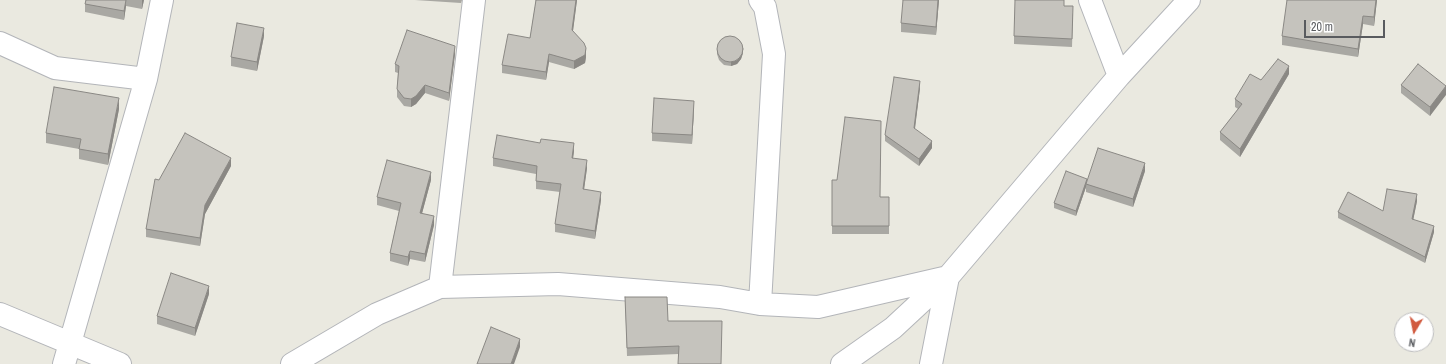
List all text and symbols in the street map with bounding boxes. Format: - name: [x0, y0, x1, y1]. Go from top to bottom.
- scale bar: [1306, 12, 1387, 38]
- text: 20 m: [1311, 19, 1333, 35]
- north arrow: [1394, 312, 1434, 352]
- text: N: [1408, 335, 1417, 350]

